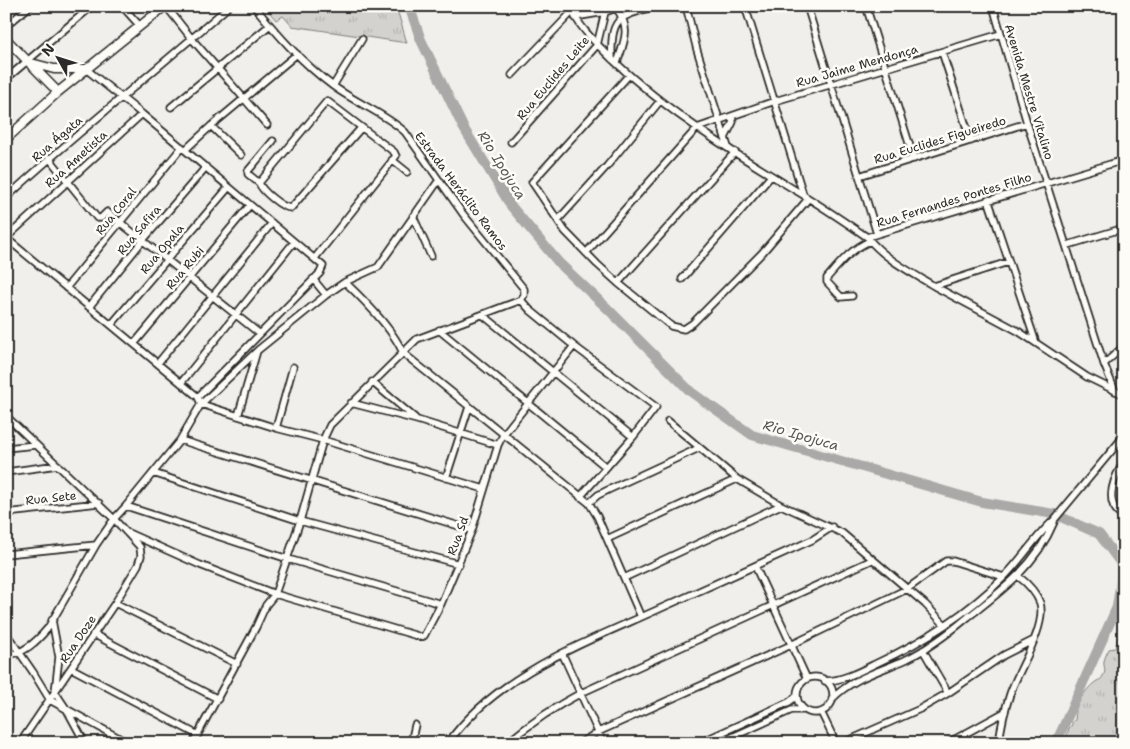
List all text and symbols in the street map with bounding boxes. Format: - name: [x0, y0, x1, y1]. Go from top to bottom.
- street label: Avenida Mestre Vitalino: [1001, 22, 1057, 162]
- north arrow: [32, 32, 82, 82]
- street label: Rua Euclides Leite: [513, 33, 593, 123]
- text: N: [37, 40, 58, 60]
- street label: Rua Jaime Mendonça: [794, 41, 920, 91]
- street label: Rua Ágata: [28, 112, 86, 165]
- street label: Rua Euclides Figueiredo: [872, 112, 1008, 168]
- street label: Rua Ametista: [42, 127, 111, 191]
- water label: Rio Ipojuca: [474, 127, 530, 203]
- street label: Estrada Heráclito Ramos: [411, 128, 511, 254]
- street label: Rua Fernandes Pontes Filho: [875, 169, 1033, 231]
- street label: Rua Coral: [92, 184, 140, 238]
- street label: Rua Safira: [113, 201, 165, 258]
- street label: Rua Opala: [137, 220, 188, 277]
- street label: Rua Rubi: [162, 243, 208, 293]
- water label: Rio Ipojuca: [761, 416, 841, 454]
- street label: Rua Sete: [25, 487, 78, 509]
- street label: Rua Sd: [444, 514, 473, 558]
- street label: Rua Doze: [56, 612, 100, 666]

